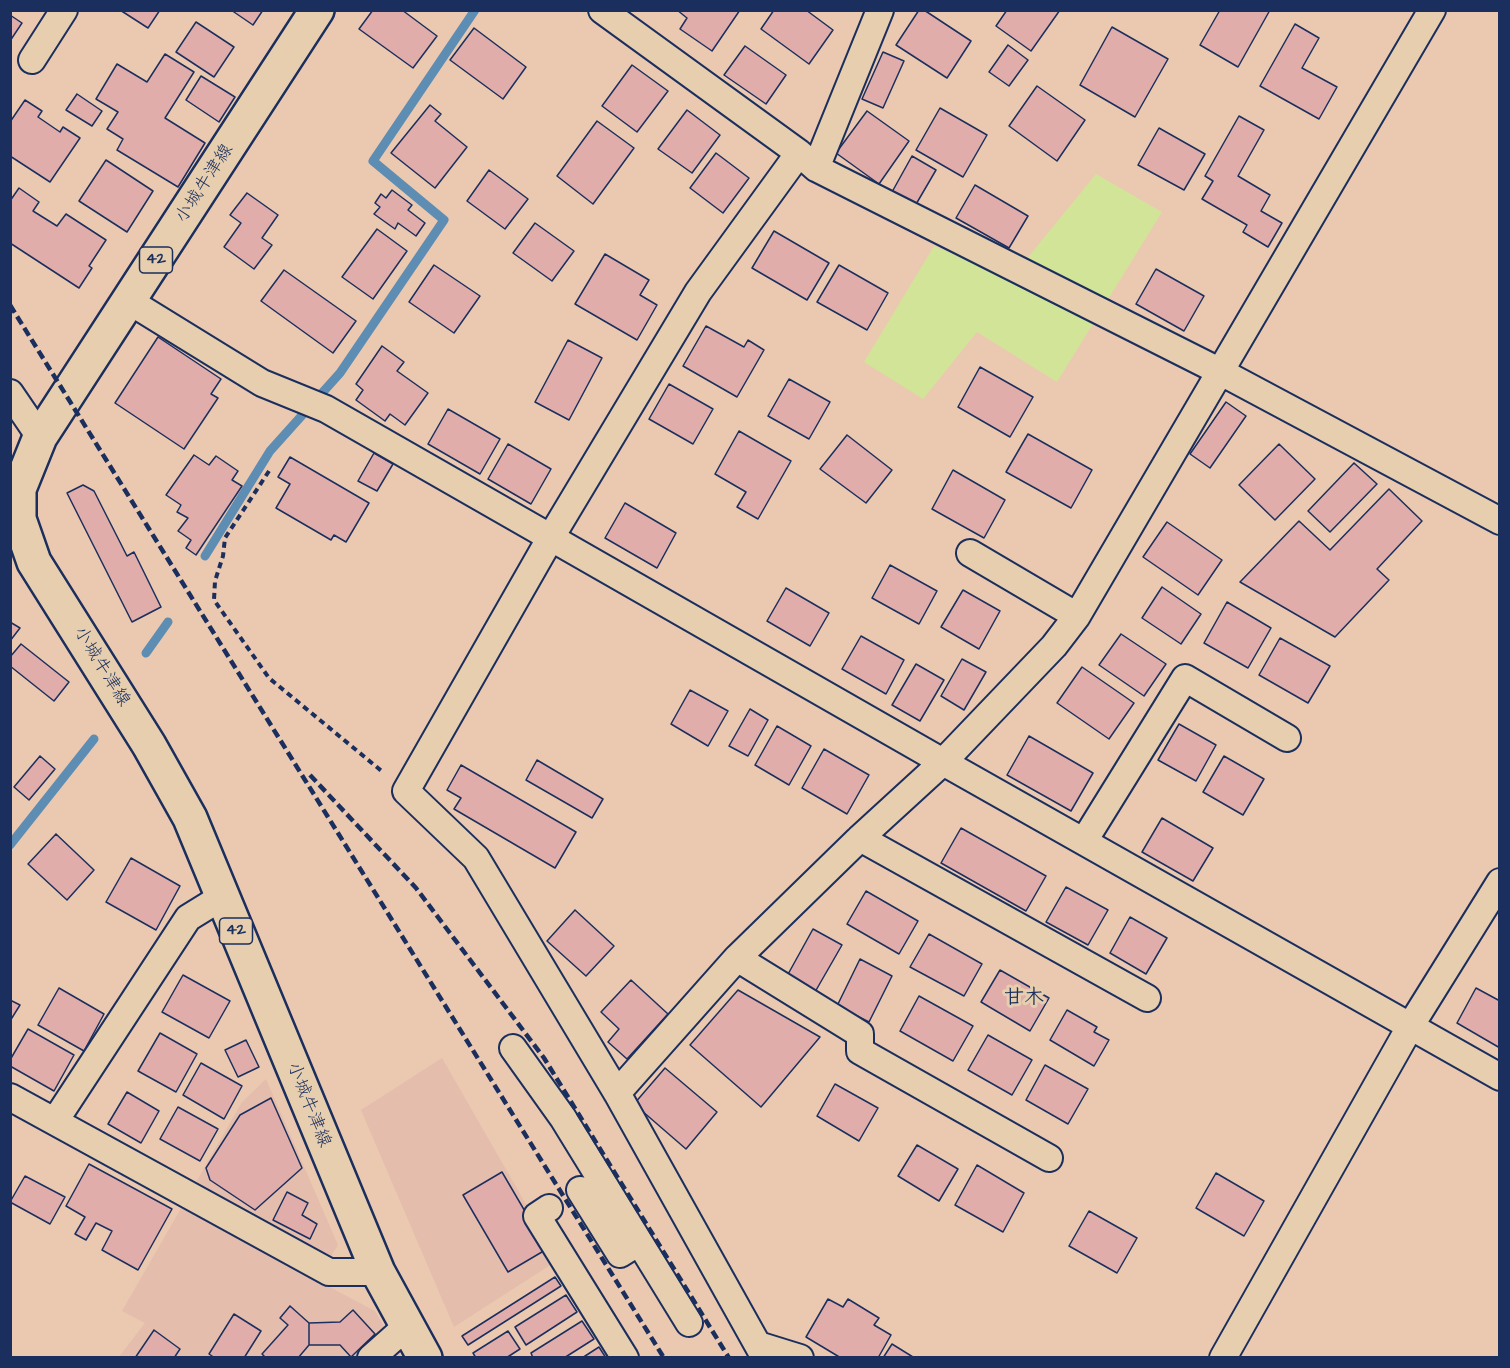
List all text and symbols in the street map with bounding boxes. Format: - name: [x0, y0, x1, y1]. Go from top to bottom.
- street label: 小城牛津線: [171, 140, 239, 228]
- road number: 42: [140, 247, 172, 273]
- street label: 小城牛津線: [68, 623, 134, 711]
- road number: 42: [220, 918, 252, 944]
- district label: 甘木: [1004, 987, 1044, 1011]
- street label: 小城牛津線: [281, 1059, 335, 1151]

